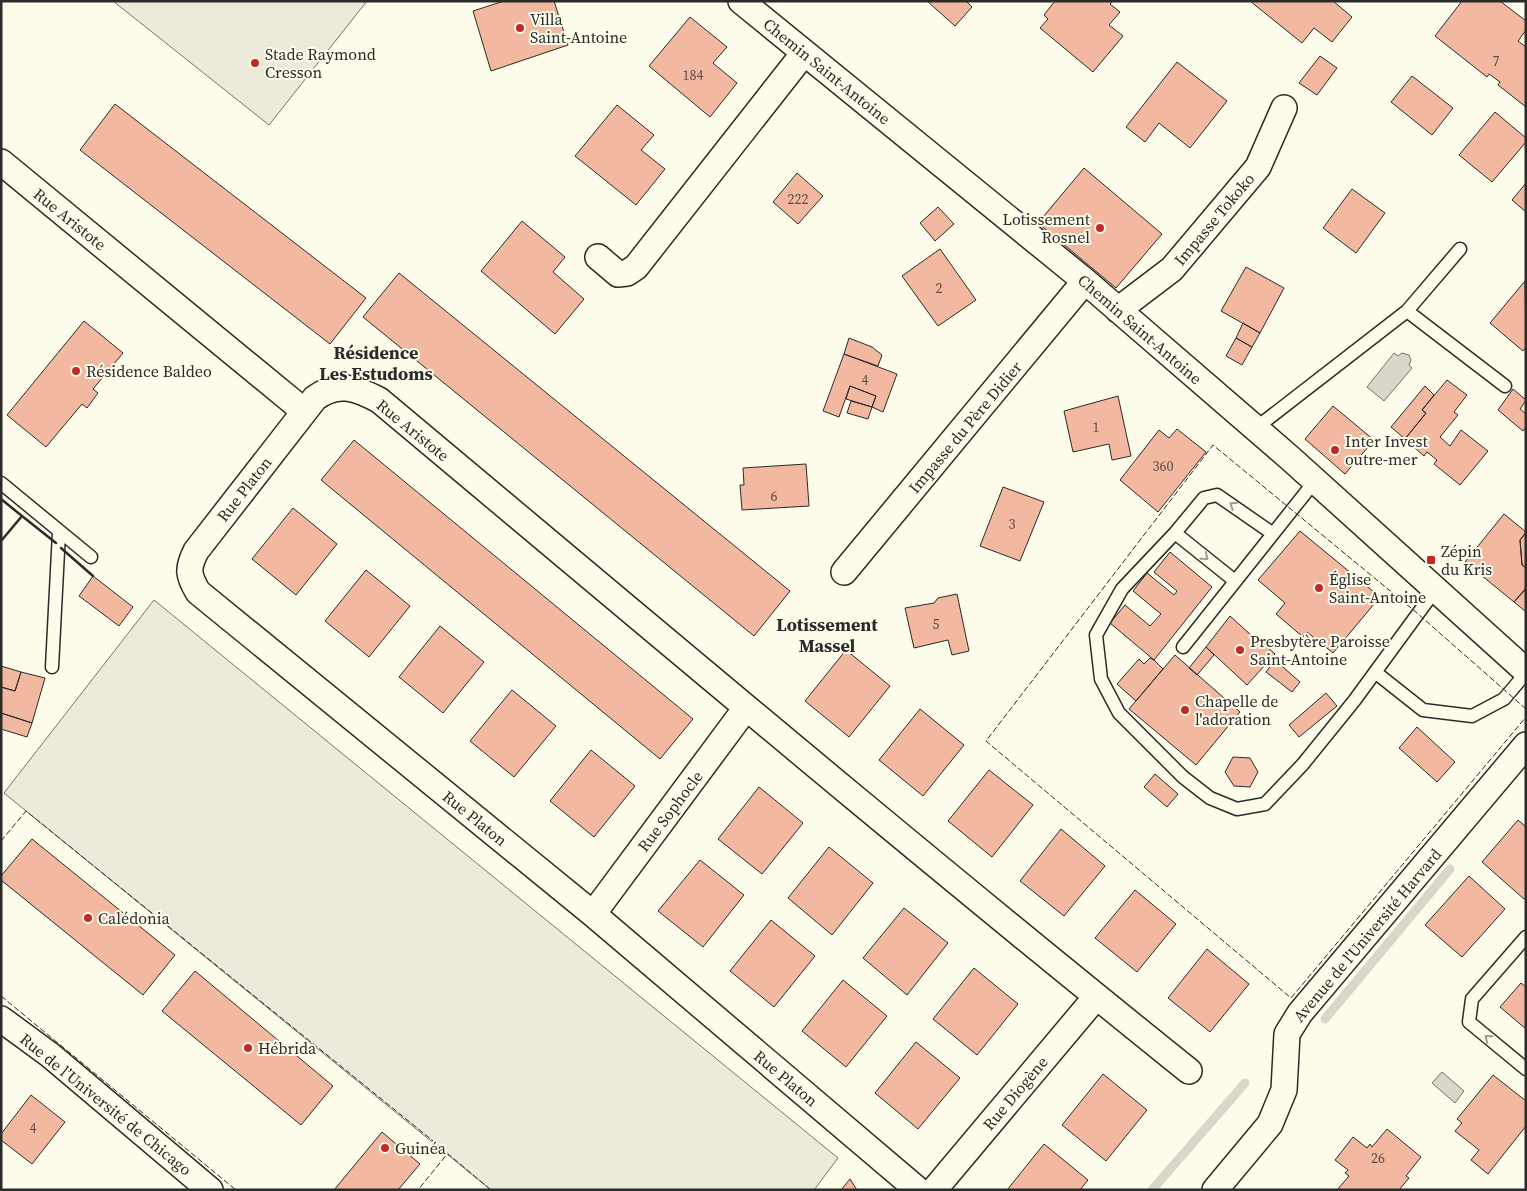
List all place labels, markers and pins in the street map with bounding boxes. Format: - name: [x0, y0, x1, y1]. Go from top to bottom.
- place label: Villa Saint-Antoine: [530, 8, 627, 48]
- marker: Villa Saint-Antoine: [514, 22, 526, 34]
- place label: Stade Raymond Cresson: [265, 43, 376, 83]
- marker: Stade Raymond Cresson: [249, 57, 261, 69]
- place label: Lotissement Rosnel: [1002, 208, 1091, 248]
- marker: Lotissement Rosnel: [1094, 222, 1106, 234]
- place label: Résidence Baldeo: [86, 360, 212, 382]
- marker: Résidence Baldeo: [70, 365, 82, 377]
- place label: Inter Invest outre-mer: [1345, 430, 1428, 470]
- marker: Inter Invest outre-mer: [1329, 444, 1341, 456]
- place label: Zépin du Kris: [1441, 540, 1492, 580]
- marker: Zépin du Kris: [1425, 554, 1437, 566]
- place label: Église Saint-Antoine: [1329, 568, 1426, 608]
- marker: Église Saint-Antoine: [1313, 582, 1325, 594]
- place label: Presbytère Paroisse Saint-Antoine: [1250, 630, 1390, 670]
- marker: Presbytère Paroisse Saint-Antoine: [1234, 644, 1246, 656]
- place label: Chapelle de l'adoration: [1195, 690, 1279, 730]
- marker: Chapelle de l'adoration: [1179, 704, 1191, 716]
- place label: Calédonia: [98, 907, 170, 929]
- marker: Calédonia: [82, 912, 94, 924]
- place label: Hébrida: [258, 1037, 317, 1059]
- marker: Hébrida: [242, 1042, 254, 1054]
- place label: Guinéa: [395, 1137, 447, 1159]
- marker: Guinéa: [379, 1142, 391, 1154]

